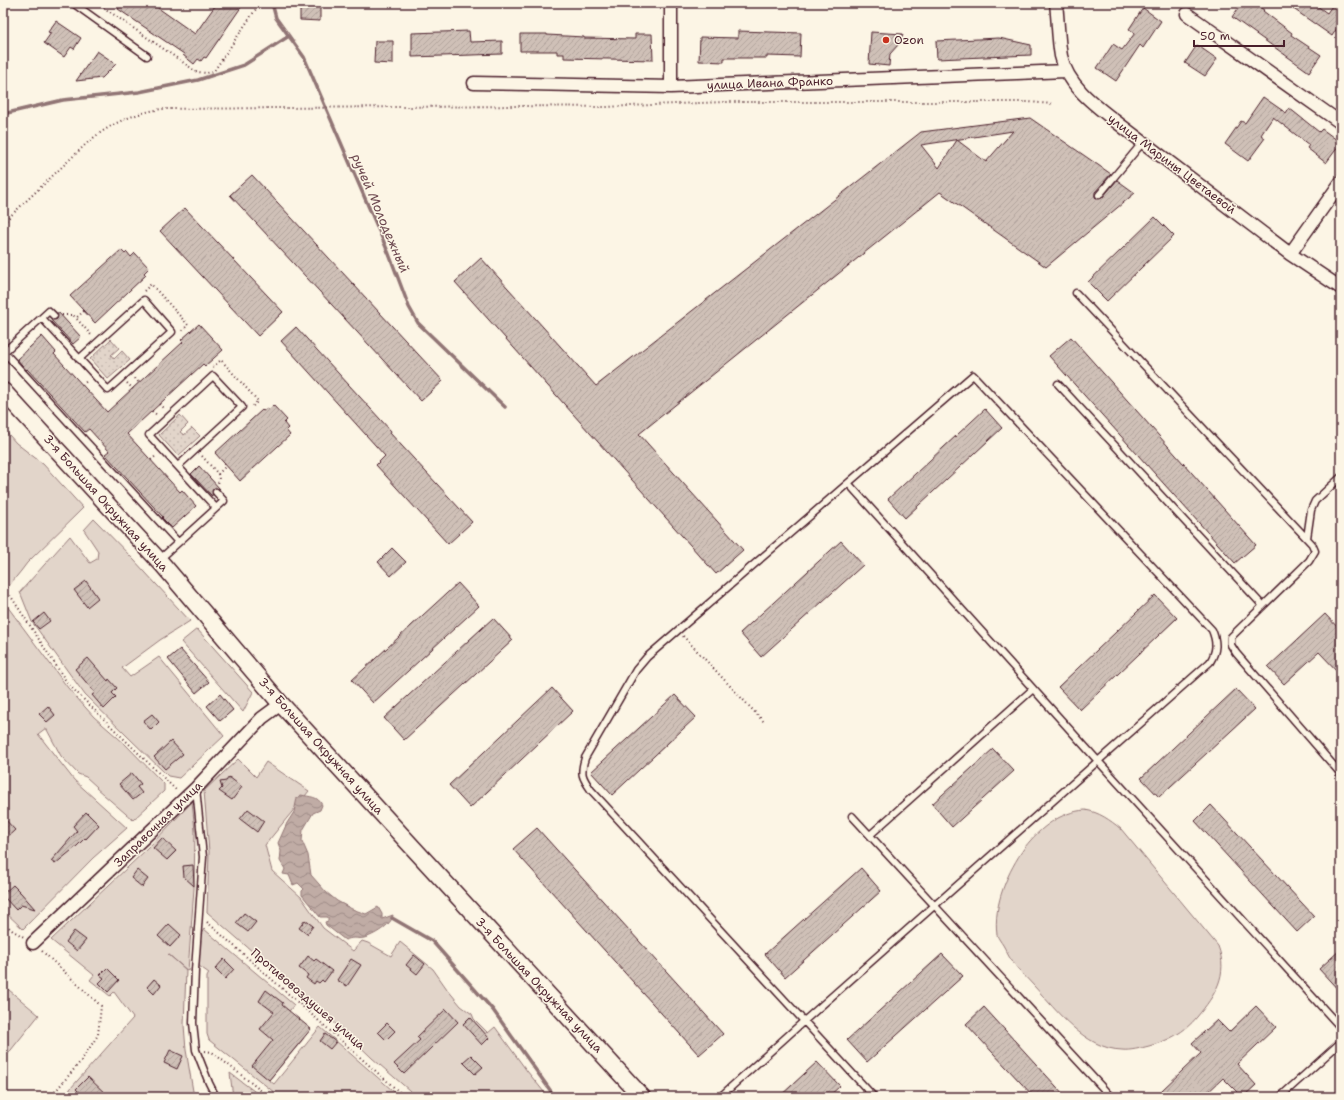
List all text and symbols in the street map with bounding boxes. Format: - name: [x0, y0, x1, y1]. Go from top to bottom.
- scale bar: [1194, 22, 1284, 48]
- text: 50 m: [1200, 28, 1230, 44]
- place label: Ozon: [894, 32, 924, 48]
- marker: Ozon: [881, 35, 891, 45]
- street label: улица Ивана Франко: [707, 73, 833, 93]
- street label: улица Марины Цветаевой: [1105, 111, 1239, 218]
- water label: ручей Молодежный: [347, 150, 413, 275]
- street label: 3-я Большая Окружная улица: [40, 431, 172, 575]
- street label: 3-я Большая Окружная улица: [255, 674, 387, 818]
- street label: Заправочная улица: [110, 777, 206, 870]
- street label: 3-я Большая Окружная улица: [472, 914, 606, 1056]
- street label: Противовоздушея улица: [247, 945, 369, 1054]

